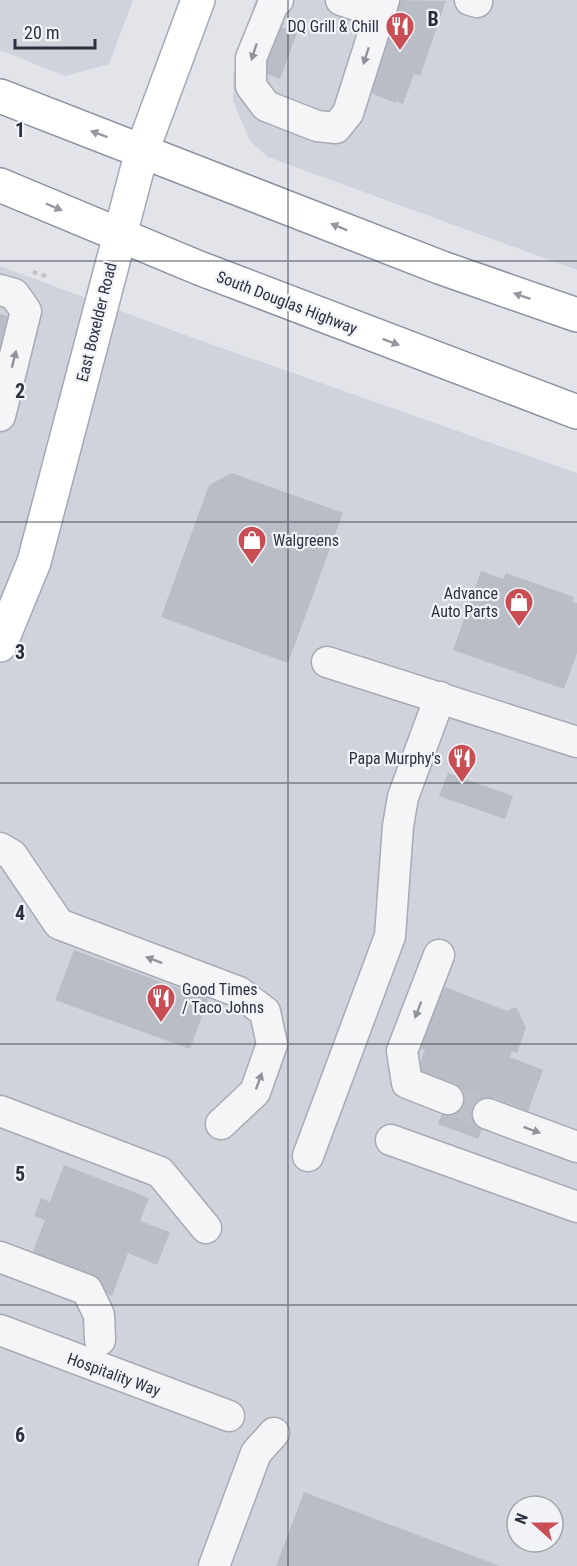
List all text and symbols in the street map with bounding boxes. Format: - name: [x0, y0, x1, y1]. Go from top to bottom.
- text: B: [427, 7, 439, 31]
- restaurant icon: DQ Grill & Chill: [384, 10, 416, 52]
- scale bar: [15, 12, 94, 50]
- place label: DQ Grill & Chill: [287, 17, 379, 36]
- text: 20 m: [24, 22, 59, 43]
- one-way arrow: [249, 43, 258, 61]
- one-way arrow: [361, 47, 370, 65]
- text: 1: [15, 118, 25, 142]
- one-way arrow: [90, 129, 108, 139]
- one-way arrow: [45, 203, 63, 212]
- one-way arrow: [330, 222, 348, 232]
- street label: East Boxelder Road: [73, 261, 120, 384]
- street label: South Douglas Highway: [214, 267, 360, 338]
- one-way arrow: [513, 291, 531, 301]
- one-way arrow: [382, 337, 400, 347]
- one-way arrow: [10, 350, 20, 368]
- text: 2: [15, 379, 25, 403]
- shop icon: Walgreens: [236, 524, 268, 566]
- place label: Walgreens: [273, 531, 339, 550]
- place label: Advance Auto Parts: [431, 584, 498, 621]
- shop icon: Advance Auto Parts: [503, 586, 535, 628]
- text: 3: [15, 640, 25, 664]
- restaurant icon: Papa Murphy's: [446, 742, 478, 784]
- place label: Papa Murphy's: [349, 749, 441, 768]
- text: 4: [15, 901, 25, 925]
- one-way arrow: [145, 955, 163, 964]
- place label: Good Times / Taco Johns: [182, 980, 264, 1017]
- restaurant icon: Good Times / Taco Johns: [145, 982, 177, 1024]
- one-way arrow: [412, 1001, 422, 1019]
- one-way arrow: [254, 1072, 264, 1090]
- one-way arrow: [524, 1126, 542, 1136]
- text: 5: [15, 1162, 25, 1186]
- street label: Hospitality Way: [65, 1349, 163, 1400]
- text: 6: [15, 1423, 25, 1447]
- north arrow: [505, 1494, 565, 1554]
- text: N: [511, 1511, 532, 1527]

